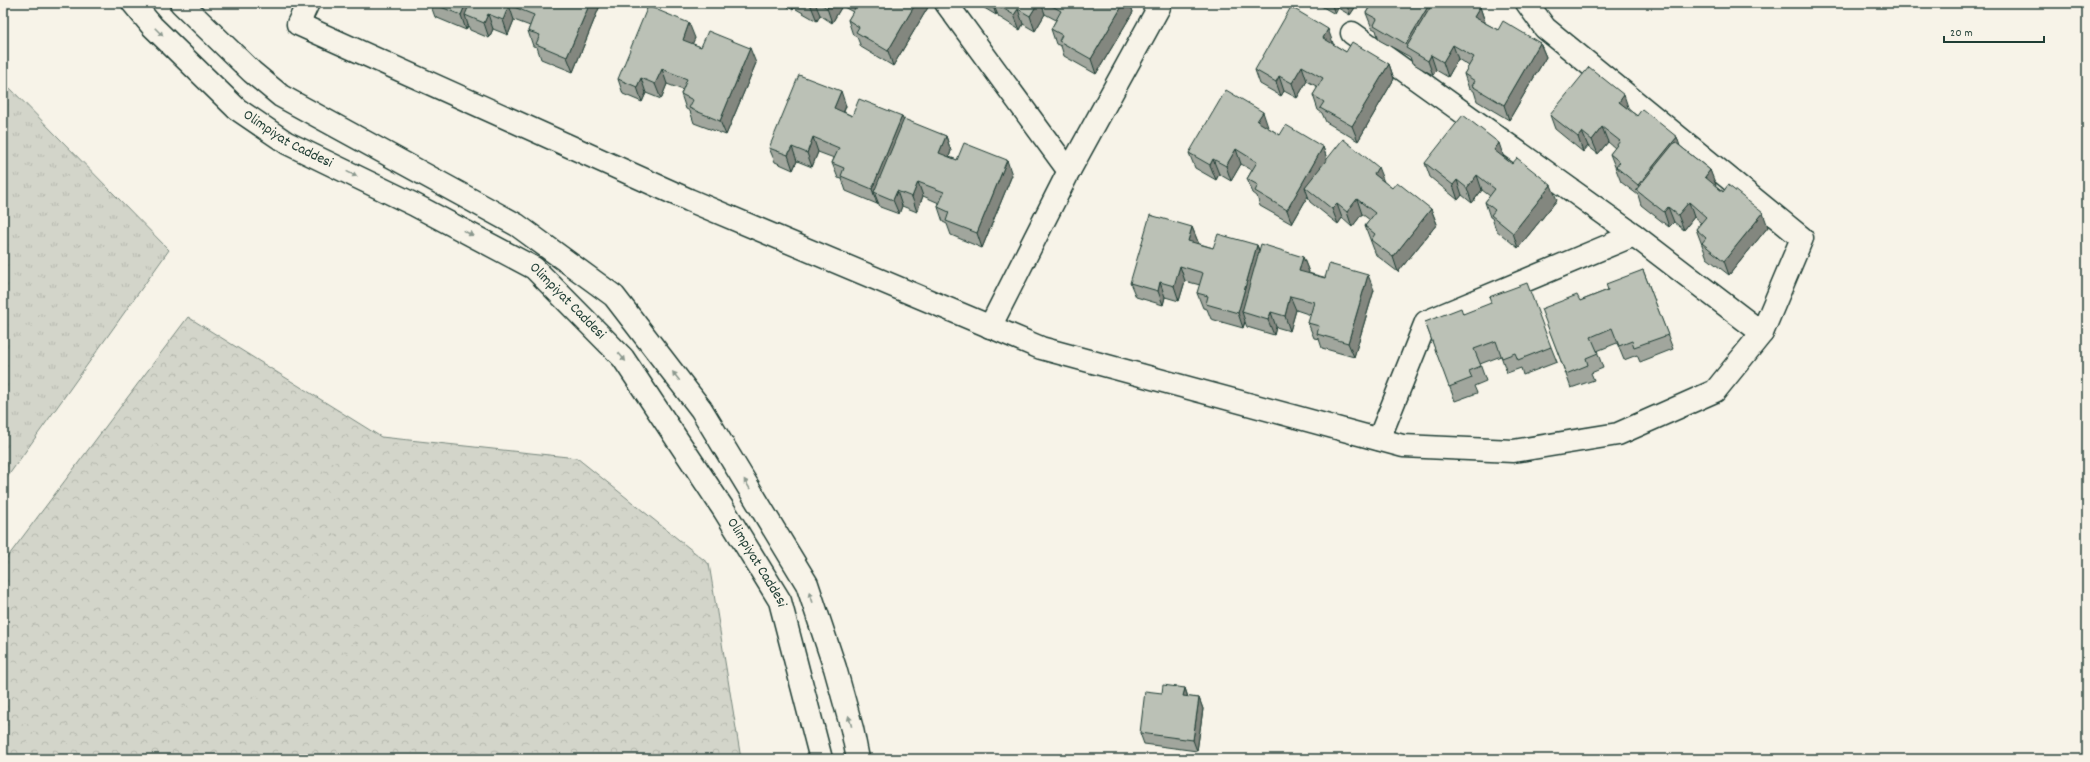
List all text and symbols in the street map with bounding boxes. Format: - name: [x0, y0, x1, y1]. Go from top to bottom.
- scale bar: [1944, 18, 2044, 44]
- text: 20 m: [1950, 25, 1973, 42]
- one-way arrow: [154, 28, 163, 37]
- street label: Olimpiyat Caddesi: [238, 105, 337, 175]
- one-way arrow: [346, 171, 357, 177]
- one-way arrow: [462, 230, 473, 237]
- street label: Olimpiyat Caddesi: [524, 258, 611, 345]
- one-way arrow: [617, 352, 626, 362]
- one-way arrow: [671, 370, 680, 381]
- one-way arrow: [743, 478, 750, 490]
- street label: Olimpiyat Caddesi: [721, 514, 792, 610]
- one-way arrow: [808, 591, 814, 603]
- one-way arrow: [847, 715, 853, 727]

